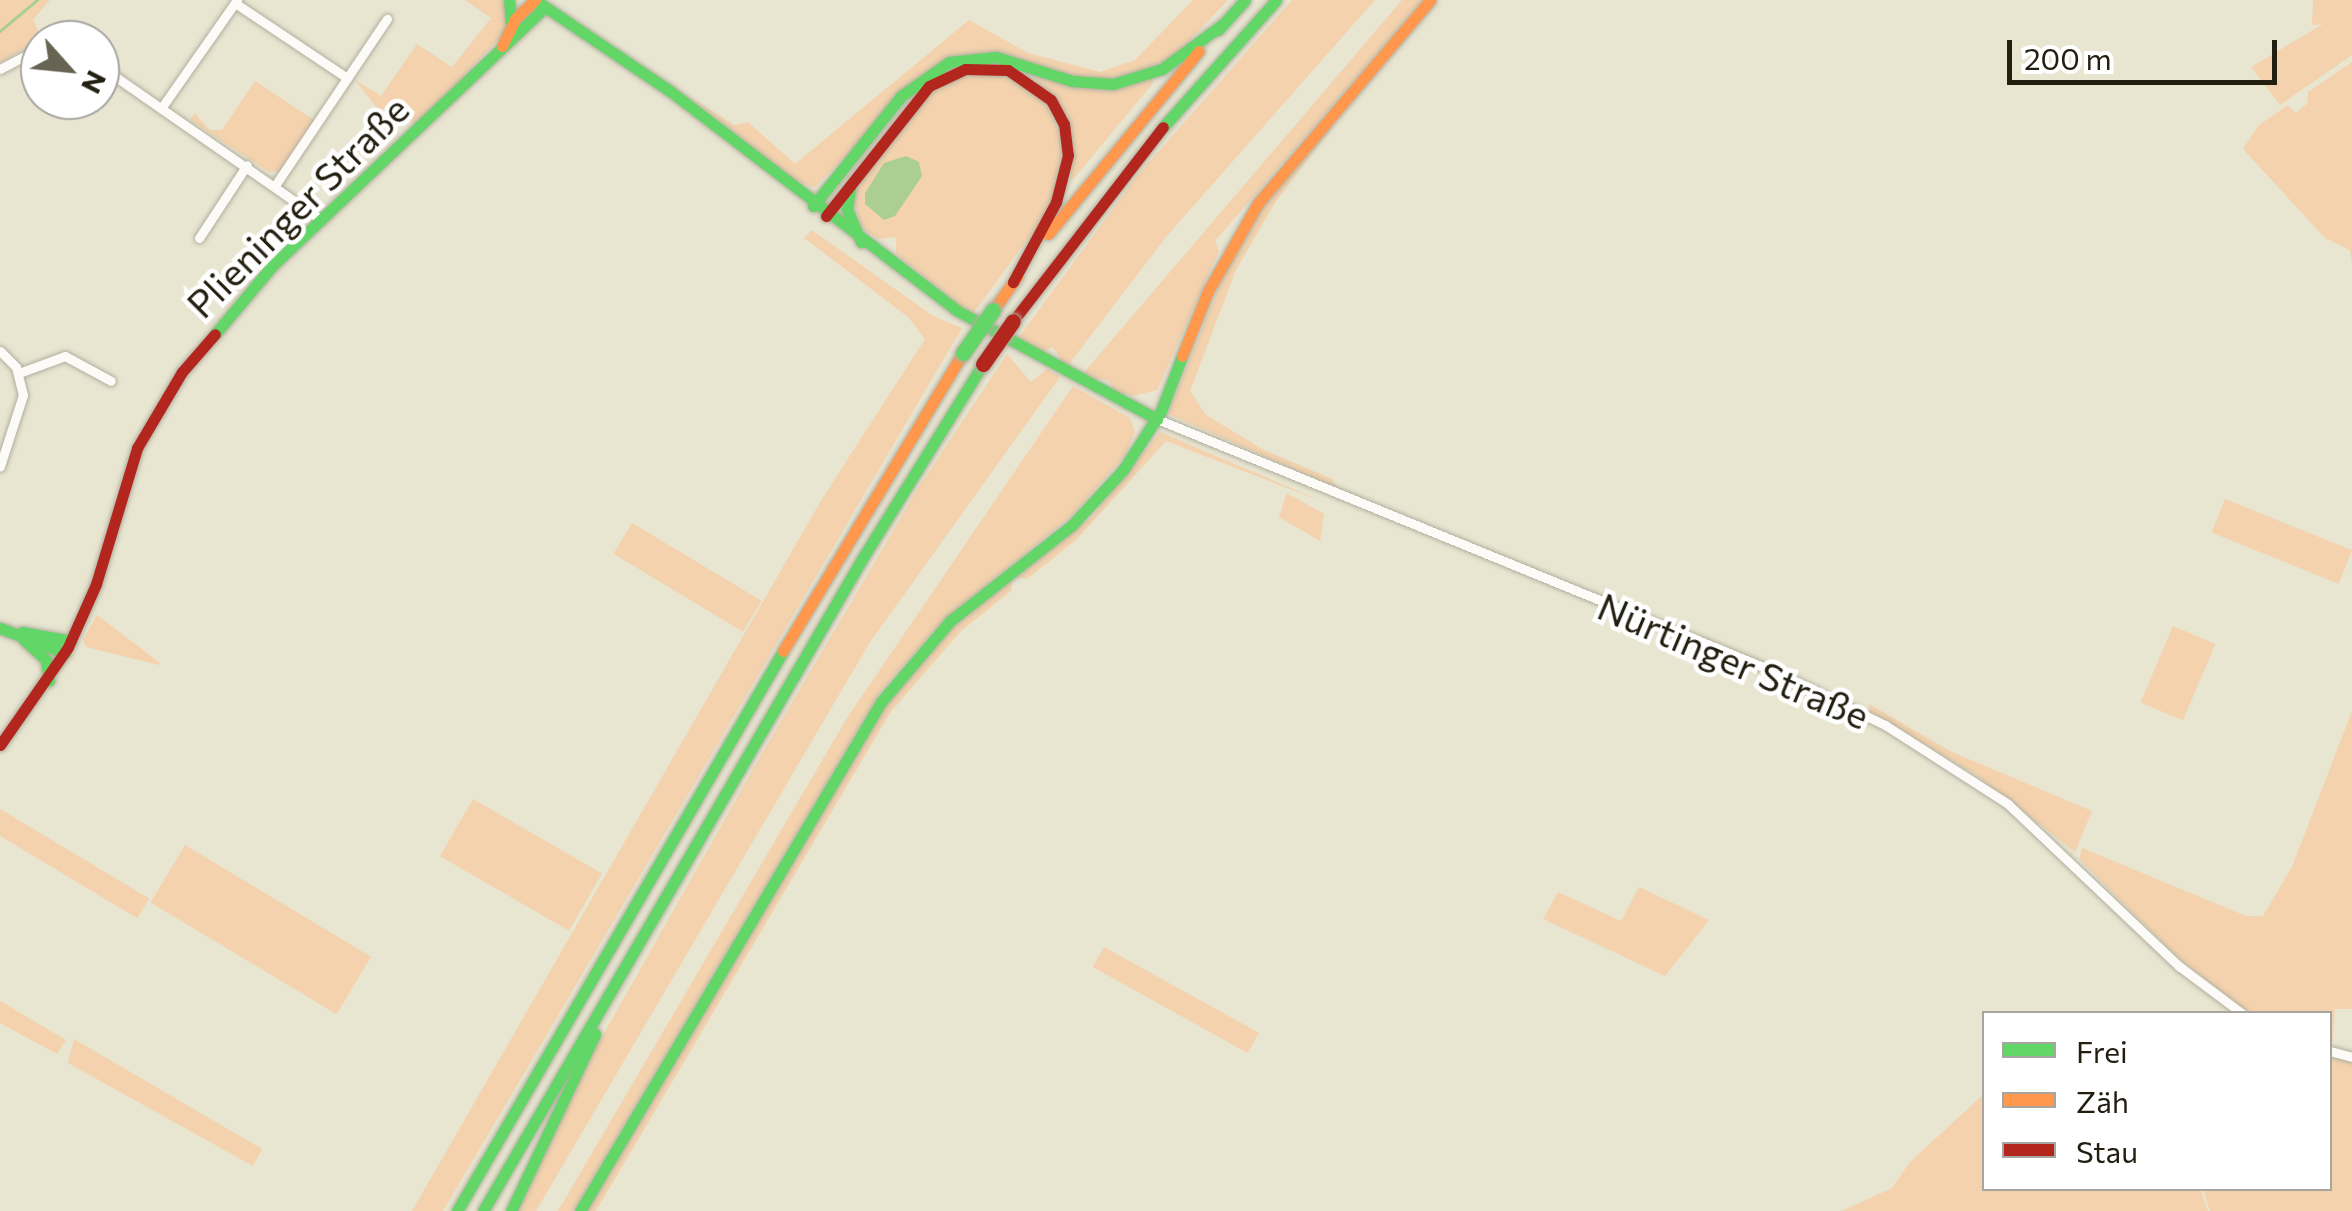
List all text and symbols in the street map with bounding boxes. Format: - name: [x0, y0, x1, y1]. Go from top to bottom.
- north arrow: [20, 20, 120, 120]
- scale bar: [2012, 20, 2282, 82]
- text: 200 m: [2024, 39, 2112, 76]
- text: N: [75, 66, 115, 100]
- street label: Plieninger Straße: [177, 86, 417, 326]
- street label: Nürtinger Straße: [1592, 582, 1876, 738]
- legend: [1982, 1011, 2332, 1191]
- text: Frei: [2076, 1032, 2128, 1069]
- text: Zäh: [2076, 1082, 2129, 1119]
- text: Stau: [2076, 1132, 2138, 1169]

